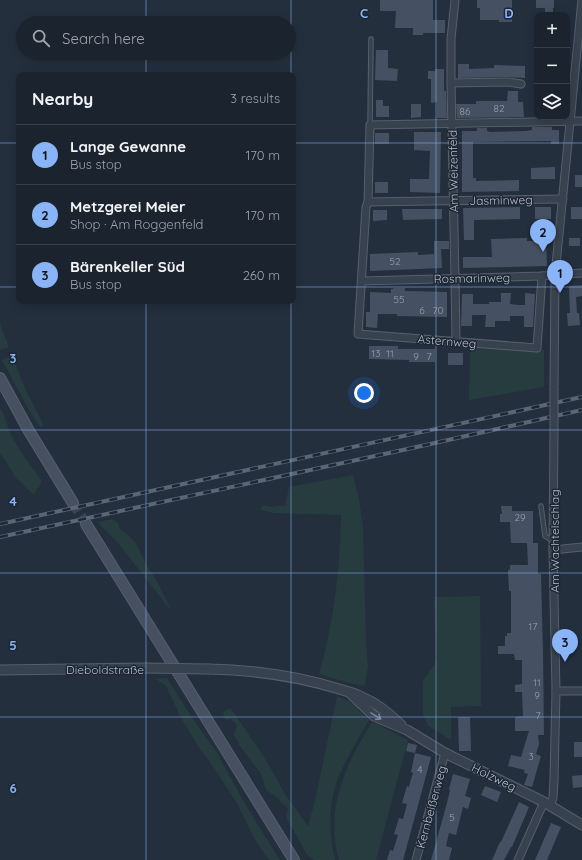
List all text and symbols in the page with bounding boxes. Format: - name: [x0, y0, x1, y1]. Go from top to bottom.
- text: C: [360, 5, 368, 21]
- text: D: [504, 5, 514, 21]
- map controls: [534, 12, 570, 120]
- button: +: [534, 12, 570, 48]
- search box: [16, 16, 296, 60]
- icon: search: [30, 27, 52, 49]
- text: Search here: [62, 29, 145, 48]
- button: −: [534, 48, 570, 84]
- button: layers: [534, 84, 570, 120]
- text: Nearby: [32, 88, 93, 109]
- text: 3 results: [230, 90, 280, 106]
- house number: 82: [494, 102, 505, 115]
- house number: 86: [460, 105, 471, 118]
- street label: Am Weizenfeld: [445, 130, 461, 212]
- text: Lange Gewanne: [70, 137, 186, 156]
- text: 1: [42, 147, 48, 163]
- text: 170 m: [245, 147, 280, 163]
- text: Bus stop: [70, 156, 122, 172]
- street label: Jasminweg: [469, 192, 533, 208]
- text: Metzgerei Meier: [70, 197, 185, 216]
- text: 2: [41, 207, 49, 223]
- text: 170 m: [245, 207, 280, 223]
- text: Shop · Am Roggenfeld: [70, 216, 203, 232]
- pin: 2: [530, 219, 556, 252]
- house number: 52: [390, 255, 401, 268]
- text: Bärenkeller Süd: [70, 257, 185, 276]
- pin: 1: [547, 260, 573, 293]
- text: 3: [42, 267, 48, 283]
- text: 260 m: [243, 267, 280, 283]
- street label: Rosmarinweg: [434, 270, 510, 286]
- text: Bus stop: [70, 276, 122, 292]
- house number: 55: [394, 293, 404, 306]
- house number: 6: [419, 304, 425, 317]
- house number: 70: [432, 304, 444, 317]
- street label: Asternweg: [417, 331, 477, 351]
- house number: 13: [372, 347, 380, 360]
- house number: 11: [386, 347, 394, 360]
- text: 3: [10, 350, 17, 366]
- house number: 9: [413, 350, 419, 363]
- house number: 7: [426, 350, 432, 363]
- your location: [354, 383, 374, 403]
- street label: Am Wachtelschlag: [547, 489, 562, 593]
- text: 4: [9, 493, 17, 509]
- house number: 29: [514, 511, 526, 524]
- house number: 17: [529, 620, 537, 633]
- pin: 3: [552, 629, 578, 662]
- text: 5: [9, 637, 17, 653]
- street label: Dieboldstraße: [66, 662, 144, 677]
- house number: 11: [533, 676, 541, 689]
- house number: 9: [534, 689, 540, 702]
- house number: 7: [535, 709, 541, 722]
- one-way arrow: [370, 712, 382, 720]
- house number: 3: [528, 750, 534, 763]
- street label: Holzweg: [469, 760, 519, 794]
- house number: 4: [417, 763, 423, 776]
- street label: Kernbeißerweg: [413, 764, 449, 850]
- text: 6: [9, 780, 17, 796]
- house number: 5: [449, 811, 455, 824]

